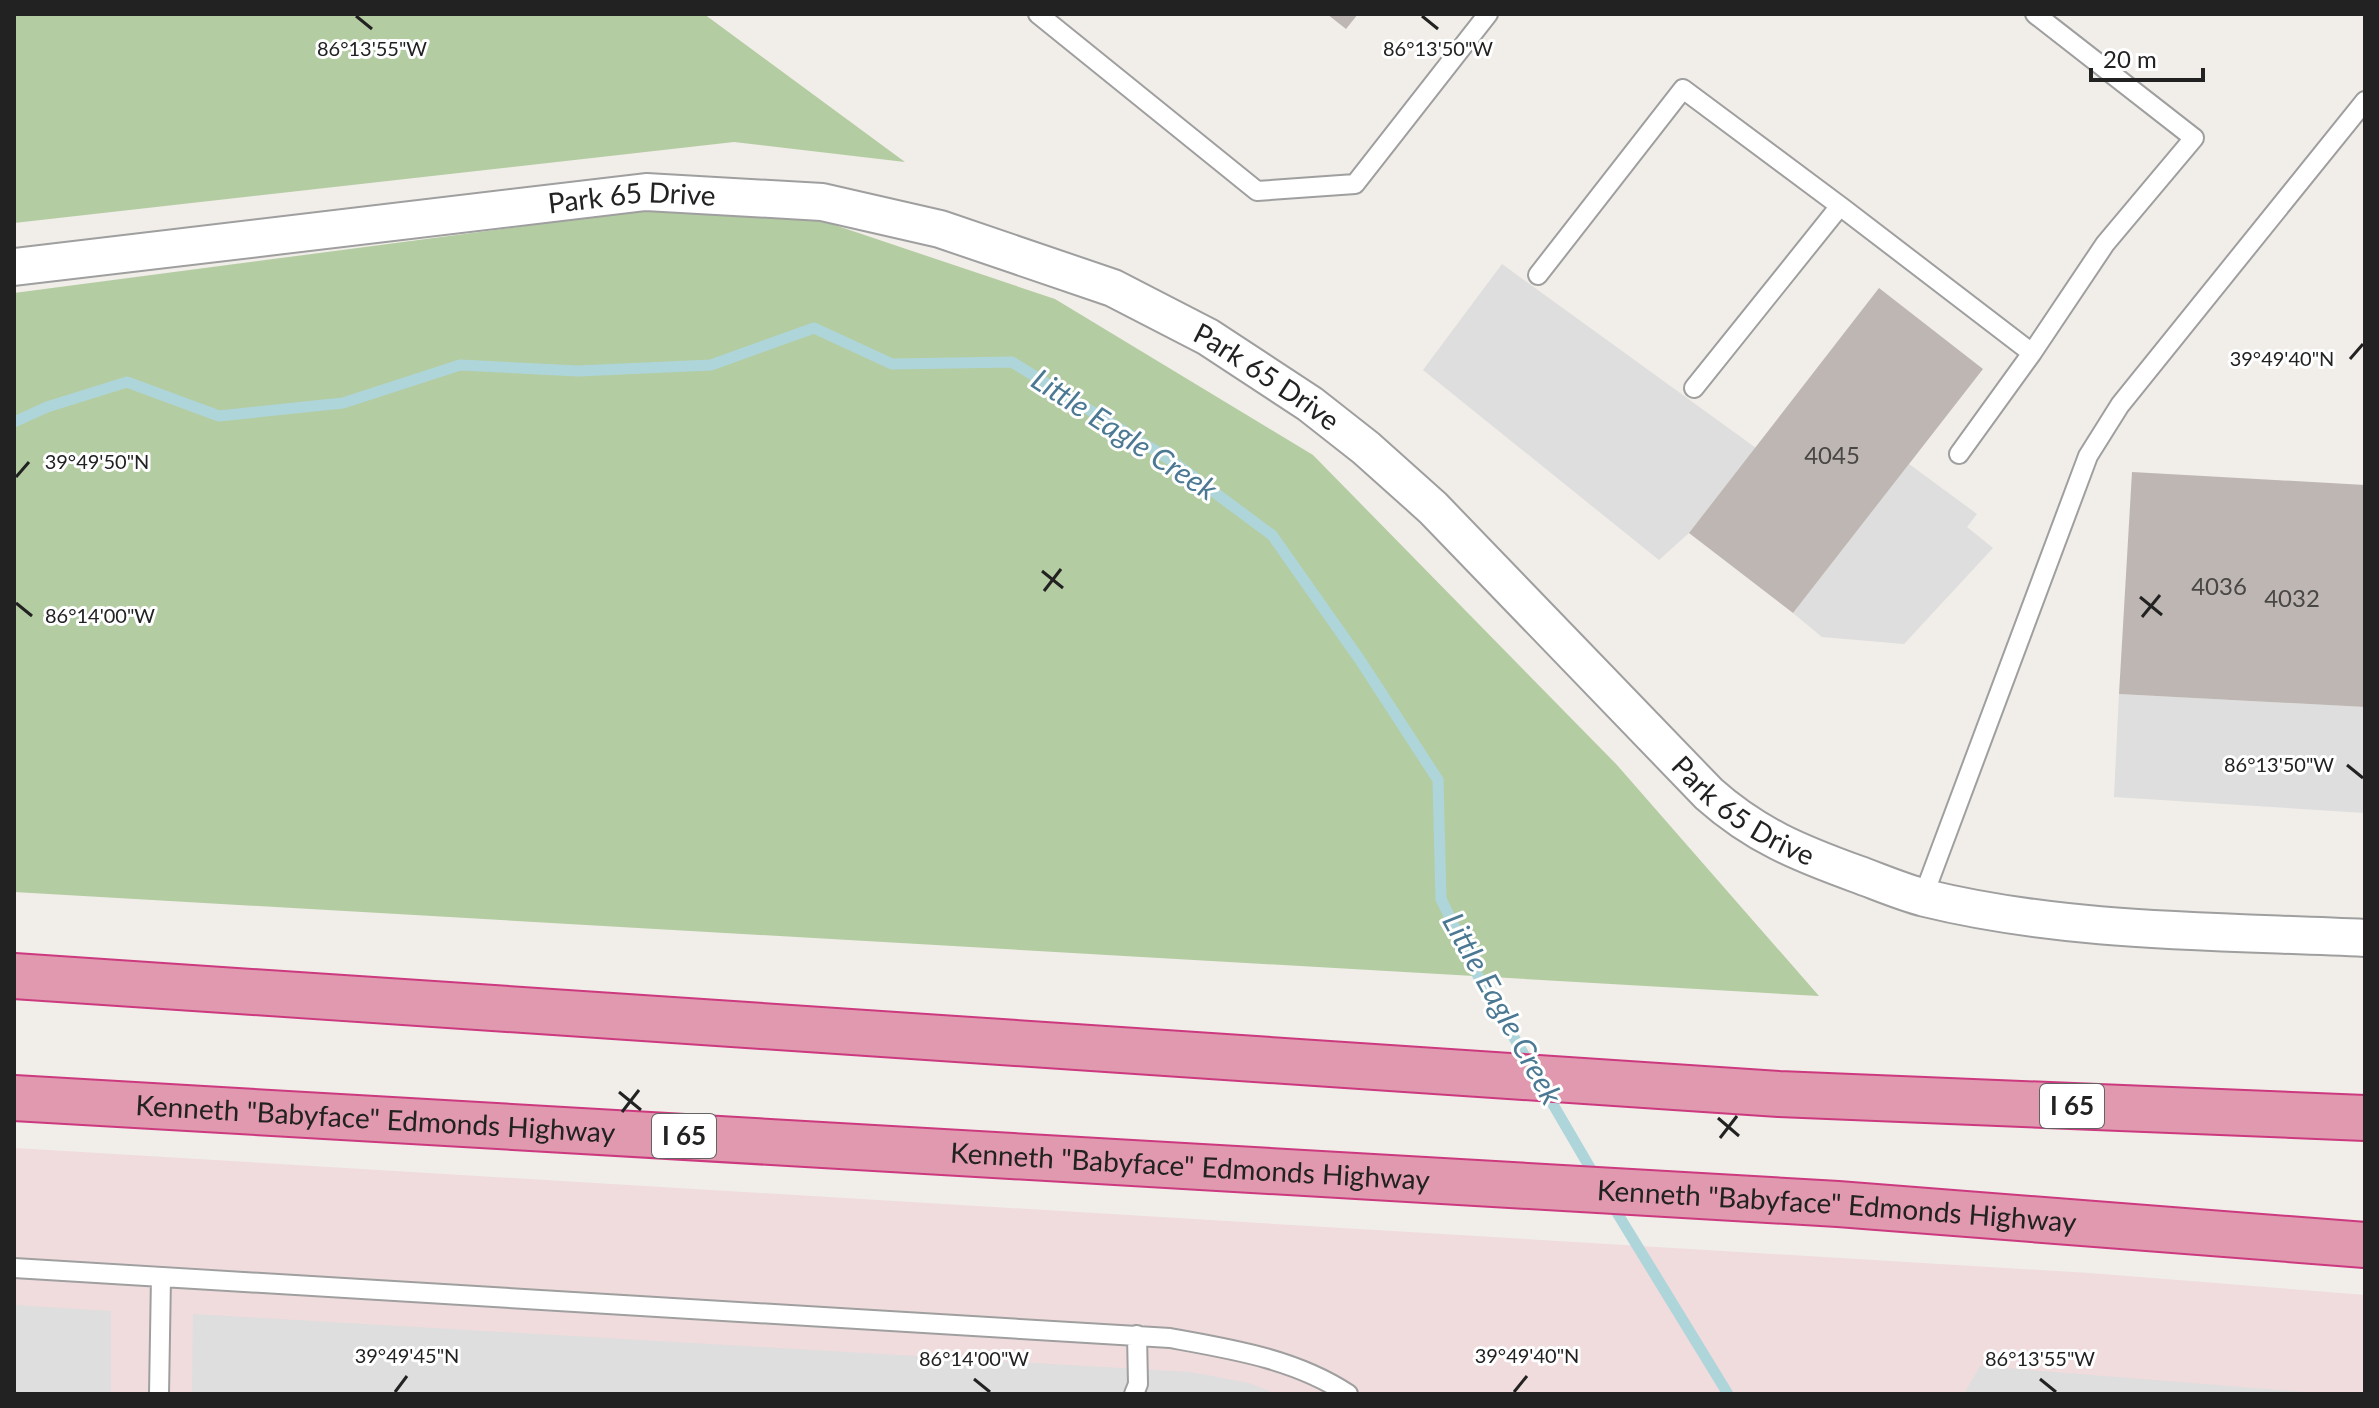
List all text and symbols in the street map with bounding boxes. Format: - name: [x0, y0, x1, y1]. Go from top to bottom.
- scale bar: [2091, 32, 2203, 82]
- text: 86°13'55"W: [317, 36, 427, 60]
- text: 86°13'50"W: [1383, 36, 1493, 60]
- text: 20 m: [2103, 44, 2157, 73]
- street label: Park 65 Drive: [546, 174, 717, 220]
- street label: Park 65 Drive: [1189, 315, 1347, 437]
- text: 39°49'40"N: [2230, 346, 2334, 370]
- water label: Little Eagle Creek: [1026, 360, 1225, 507]
- house number: 4045: [1804, 440, 1860, 469]
- text: 39°49'50"N: [45, 449, 149, 473]
- house number: 4036: [2191, 571, 2247, 600]
- house number: 4032: [2264, 583, 2320, 612]
- text: 86°14'00"W: [45, 603, 155, 627]
- street label: Park 65 Drive: [1665, 748, 1820, 872]
- text: 86°13'50"W: [2224, 752, 2334, 776]
- water label: Little Eagle Creek: [1436, 906, 1572, 1111]
- road number: I 65: [2040, 1084, 2104, 1128]
- street label: Kenneth "Babyface" Edmonds Highway: [135, 1087, 617, 1149]
- road number: I 65: [652, 1114, 716, 1158]
- street label: Kenneth "Babyface" Edmonds Highway: [949, 1134, 1431, 1196]
- street label: Kenneth "Babyface" Edmonds Highway: [1596, 1172, 2078, 1239]
- text: 39°49'45"N: [355, 1343, 459, 1367]
- text: 39°49'40"N: [1475, 1343, 1579, 1367]
- text: 86°14'00"W: [919, 1346, 1029, 1370]
- text: 86°13'55"W: [1985, 1346, 2095, 1370]

